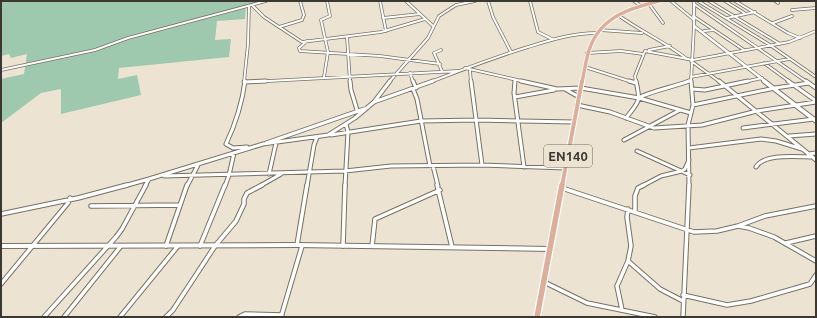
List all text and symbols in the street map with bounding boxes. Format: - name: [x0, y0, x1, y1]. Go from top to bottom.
- road number: EN140: [544, 145, 592, 167]

